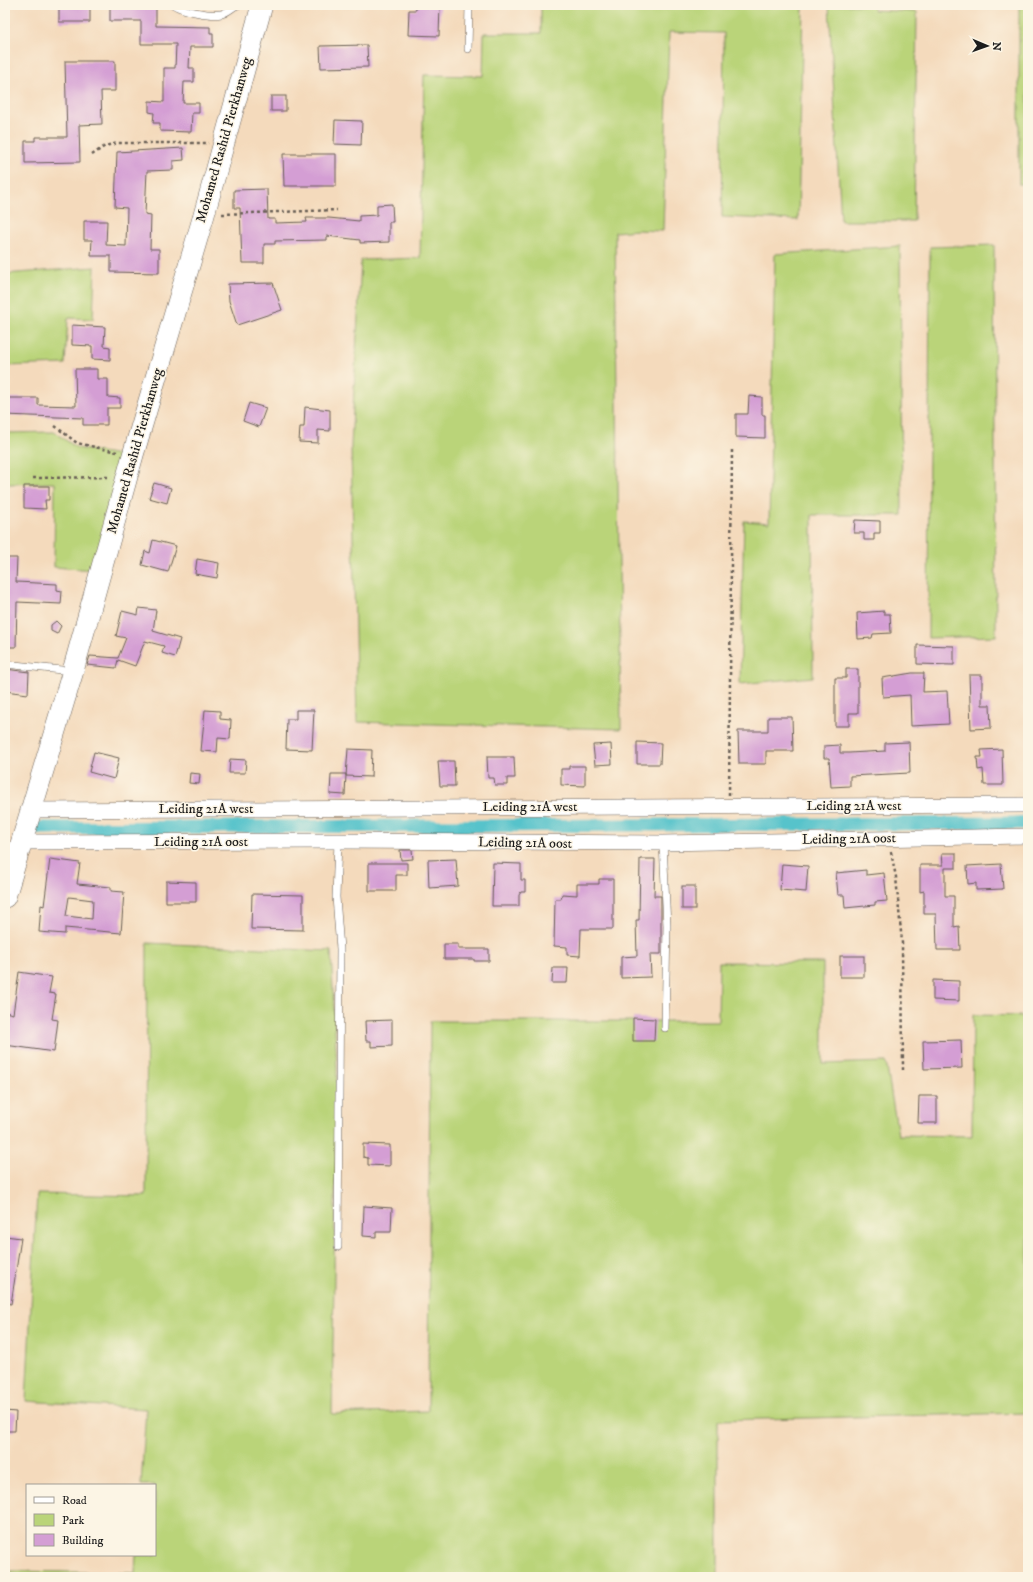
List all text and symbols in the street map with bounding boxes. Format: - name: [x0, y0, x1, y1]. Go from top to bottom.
- north arrow: [967, 26, 1007, 66]
- text: N: [989, 42, 1003, 51]
- street label: Mohamed Rashid Pierkhanweg: [192, 55, 256, 225]
- street label: Mohamed Rashid Pierkhanweg: [103, 366, 167, 536]
- street label: Leiding 21A west: [806, 797, 902, 815]
- street label: Leiding 21A west: [482, 798, 578, 816]
- street label: Leiding 21A west: [158, 800, 254, 818]
- street label: Leiding 21A oost: [802, 829, 897, 849]
- street label: Leiding 21A oost: [154, 833, 248, 851]
- street label: Leiding 21A oost: [478, 833, 573, 853]
- legend: [26, 1484, 156, 1556]
- text: Road: [62, 1493, 87, 1508]
- text: Park: [62, 1513, 84, 1528]
- text: Building: [62, 1533, 103, 1548]

